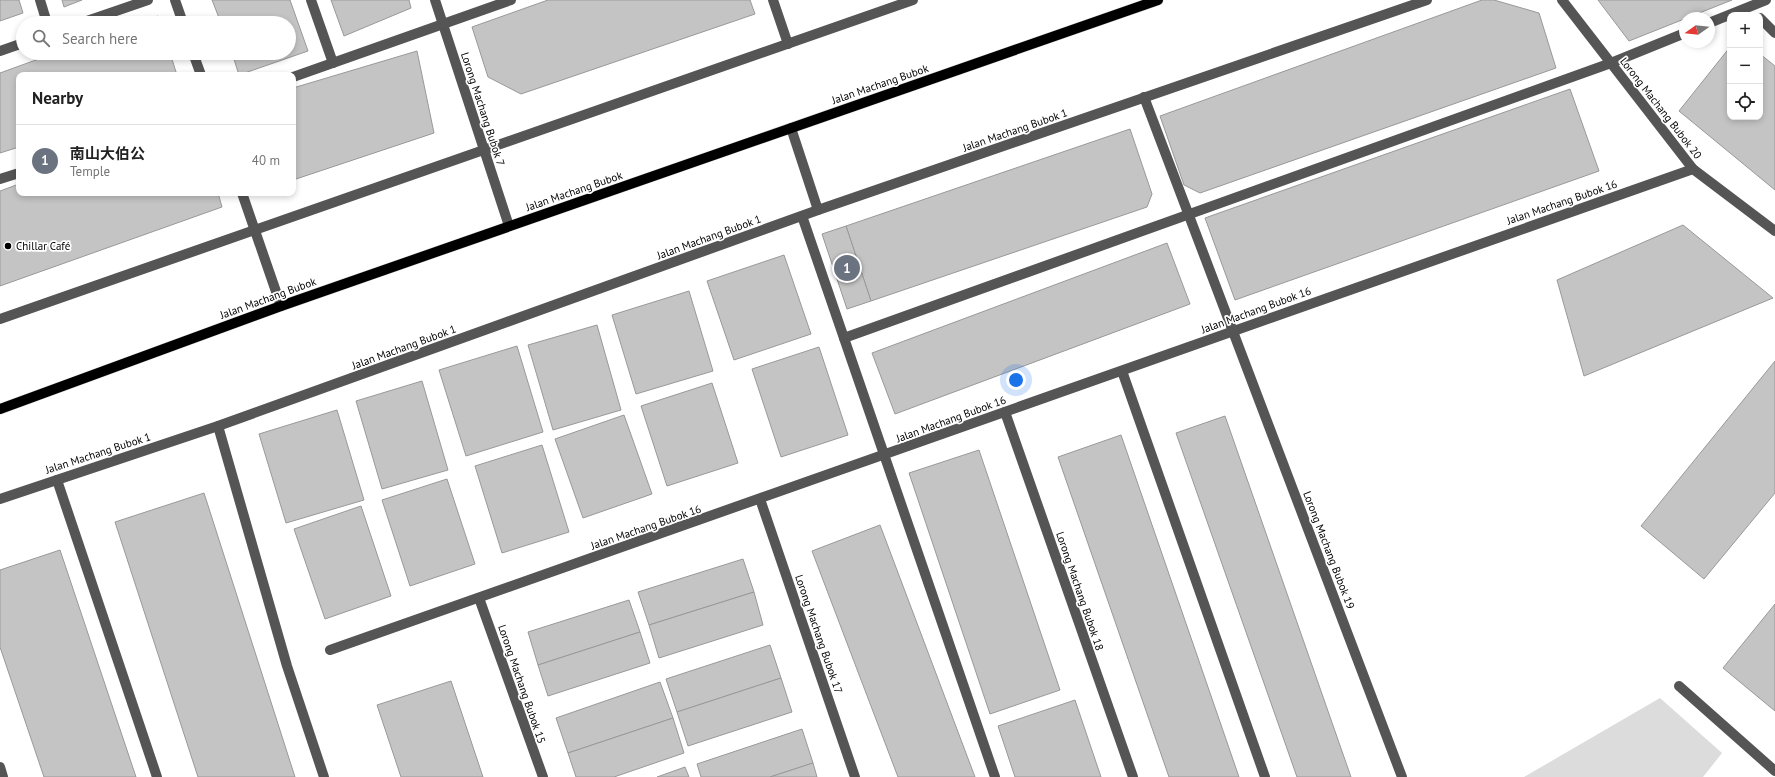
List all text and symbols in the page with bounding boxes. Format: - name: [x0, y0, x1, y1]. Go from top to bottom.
- north arrow: [1679, 12, 1715, 48]
- map controls: [1727, 12, 1763, 120]
- button: +: [1727, 12, 1763, 48]
- search box: [16, 16, 296, 60]
- icon: search: [30, 27, 52, 49]
- text: Search here: [62, 29, 138, 48]
- button: −: [1727, 48, 1763, 84]
- street label: Lorong Machang Bubok 7: [458, 50, 508, 168]
- street label: Lorong Machang Bubok 20: [1617, 54, 1705, 162]
- street label: Jalan Machang Bubok: [829, 61, 931, 107]
- button: locate: [1727, 84, 1763, 120]
- text: Nearby: [32, 87, 83, 109]
- street label: Jalan Machang Bubok 1: [960, 106, 1069, 155]
- text: 南山大伯公: [70, 144, 145, 163]
- text: 1: [41, 152, 49, 169]
- text: 40 m: [252, 152, 280, 169]
- text: Temple: [70, 163, 110, 180]
- street label: Jalan Machang Bubok: [523, 168, 625, 214]
- street label: Jalan Machang Bubok 16: [1504, 177, 1619, 228]
- street label: Jalan Machang Bubok 1: [654, 212, 763, 263]
- place label: Chillar Café: [16, 239, 71, 253]
- marker: Chillar Café: [3, 241, 13, 251]
- pin: 1: [834, 253, 860, 283]
- street label: Jalan Machang Bubok: [217, 274, 319, 322]
- street label: Jalan Machang Bubok 16: [1198, 284, 1313, 337]
- street label: Jalan Machang Bubok 1: [349, 322, 458, 373]
- your location: [1006, 370, 1026, 390]
- street label: Jalan Machang Bubok 16: [893, 393, 1008, 446]
- street label: Jalan Machang Bubok 1: [43, 429, 152, 477]
- street label: Lorong Machang Bubok 19: [1300, 489, 1358, 611]
- street label: Jalan Machang Bubok 16: [588, 502, 703, 553]
- street label: Lorong Machang Bubok 18: [1053, 530, 1107, 652]
- street label: Lorong Machang Bubok 17: [792, 573, 846, 695]
- street label: Lorong Machang Bubok 15: [495, 623, 549, 745]

